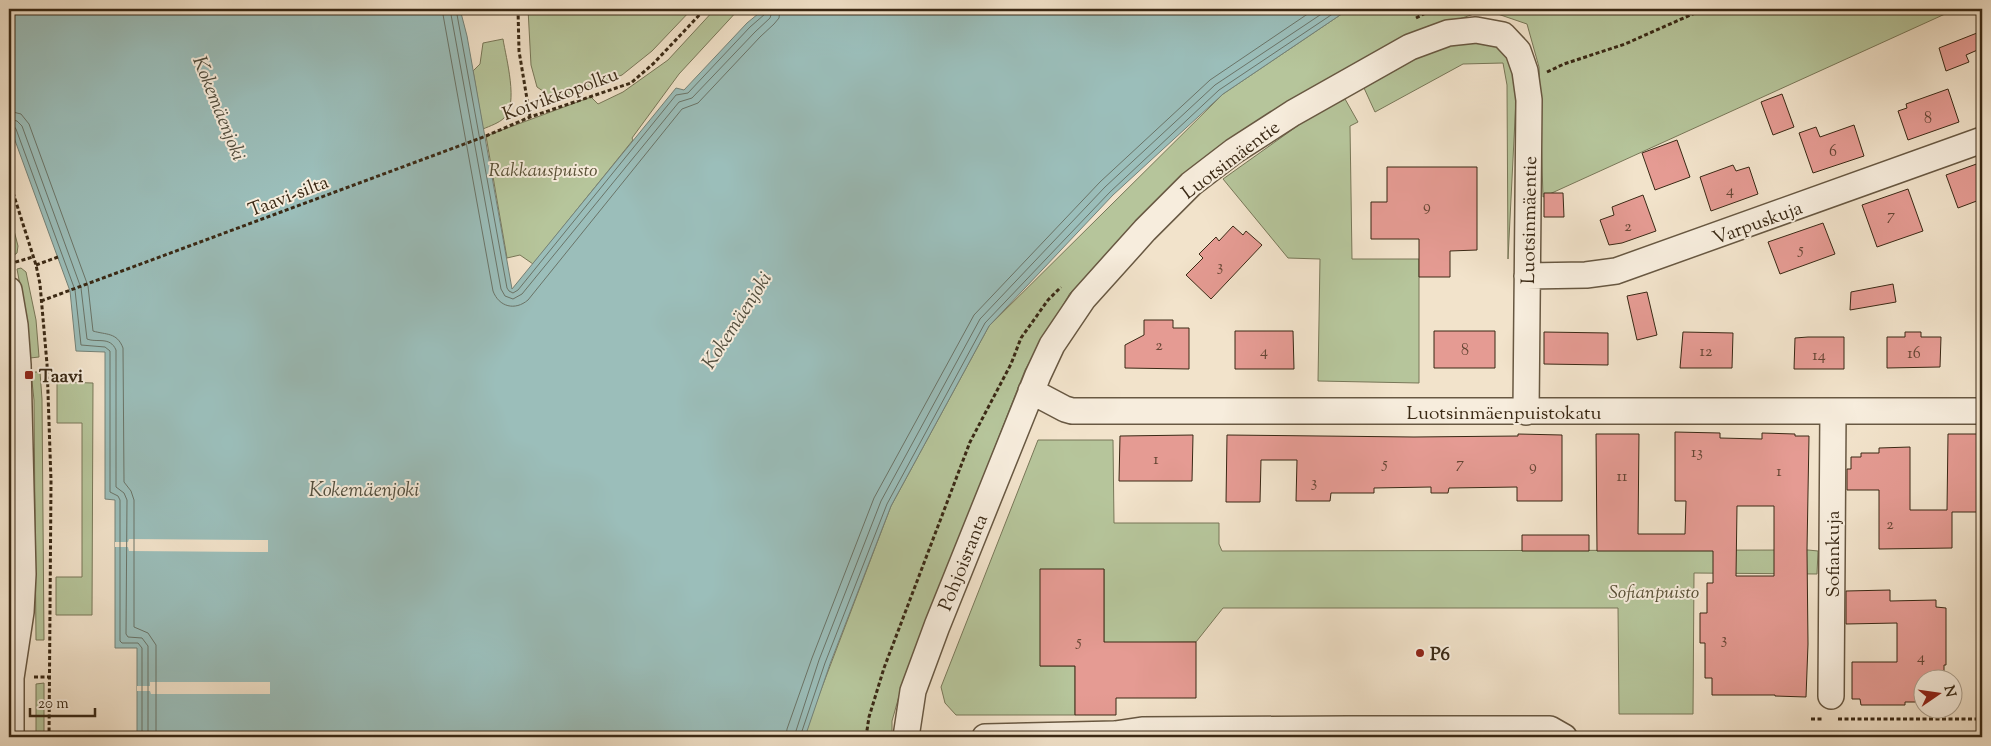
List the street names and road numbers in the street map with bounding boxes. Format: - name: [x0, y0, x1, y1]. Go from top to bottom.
- street label: Koivikkopolku: [499, 62, 623, 129]
- street label: Luotsimäentie: [1177, 115, 1286, 207]
- street label: Luotsinmäentie: [1516, 156, 1545, 284]
- street label: Taavi-silta: [245, 170, 333, 225]
- street label: Varpuskuja: [1709, 196, 1807, 253]
- street label: Luotsinmäenpuistokatu: [1407, 401, 1602, 428]
- street label: Pohjoisranta: [933, 510, 996, 615]
- street label: Sofiankuja: [1821, 510, 1848, 598]

